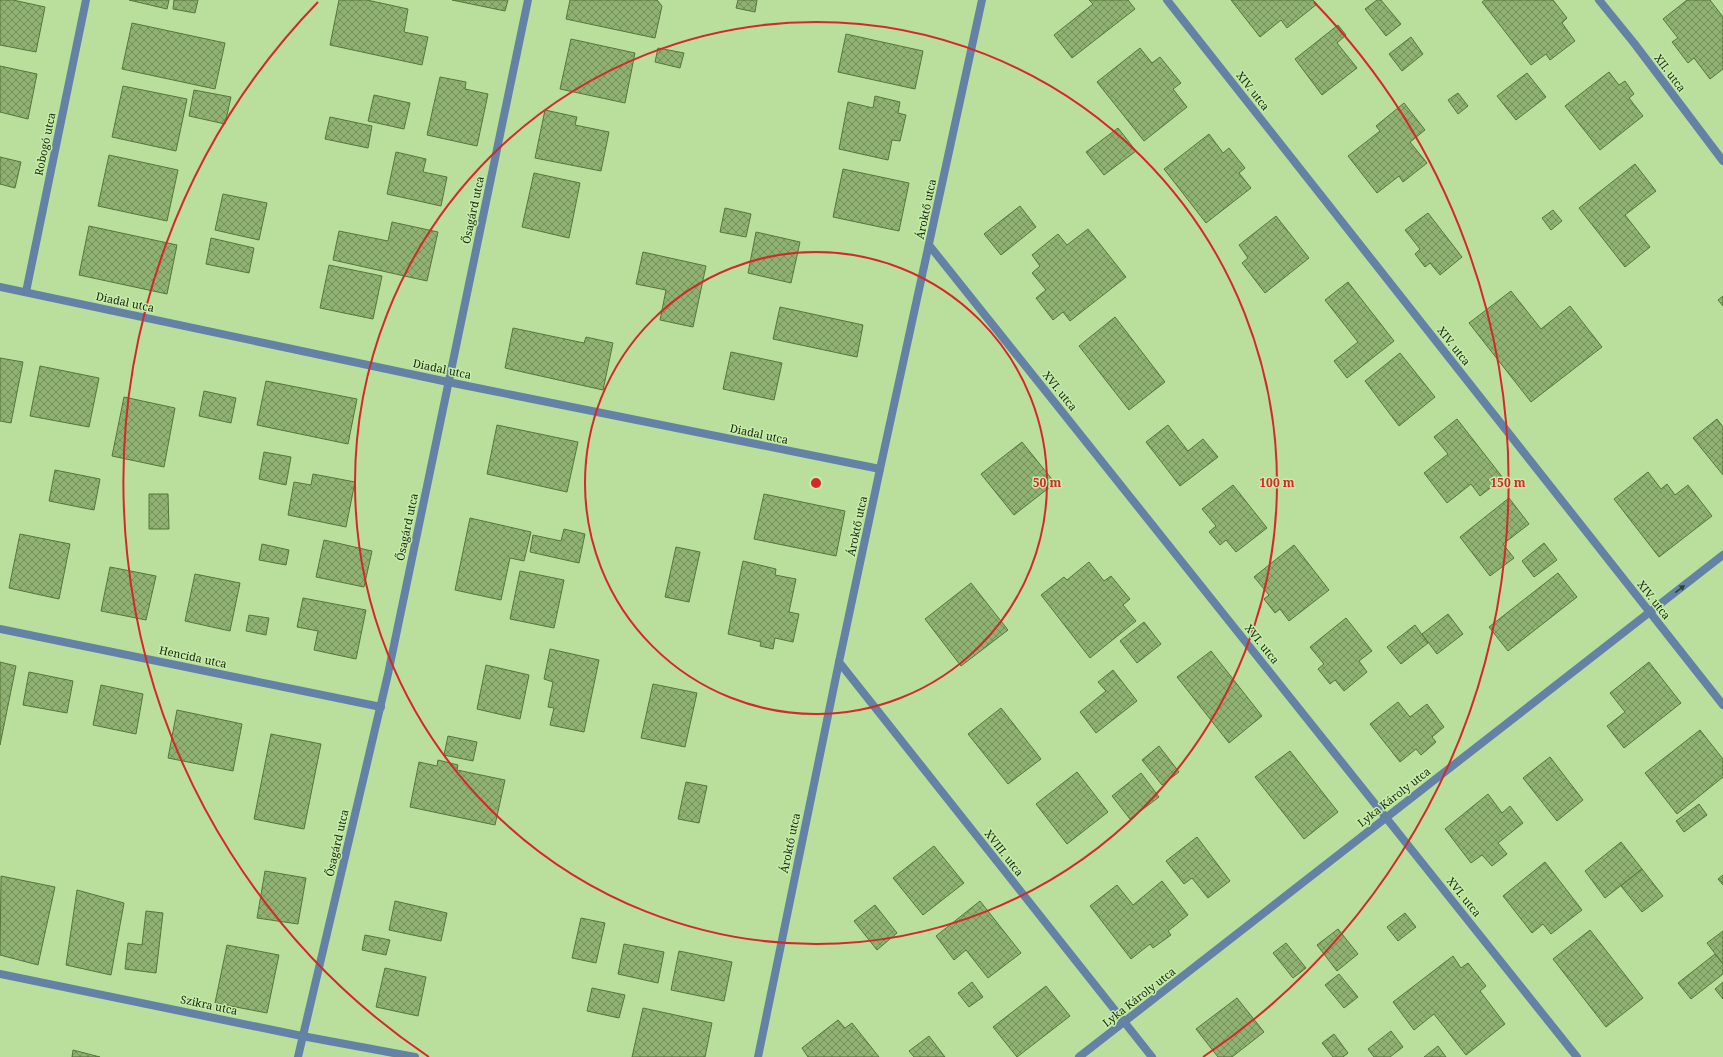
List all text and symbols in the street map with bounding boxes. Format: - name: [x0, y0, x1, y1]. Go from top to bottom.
- street label: XII. utca: [1651, 51, 1689, 95]
- street label: XIV. utca: [1233, 68, 1273, 113]
- street label: Robogó utca: [30, 111, 59, 177]
- street label: Ősagárd utca: [458, 175, 487, 245]
- street label: Ároktő utca: [912, 177, 939, 240]
- street label: Diadal utca: [94, 288, 156, 315]
- street label: XIV. utca: [1434, 323, 1474, 368]
- street label: Diadal utca: [411, 355, 473, 382]
- street label: XVI. utca: [1040, 368, 1081, 414]
- street label: Diadal utca: [728, 420, 790, 447]
- text: 50 m: [1033, 474, 1061, 491]
- text: 100 m: [1259, 474, 1295, 491]
- text: 150 m: [1490, 474, 1526, 491]
- centre of rings: [809, 476, 823, 490]
- street label: Ősagárd utca: [392, 492, 421, 562]
- street label: Ároktő utca: [843, 494, 870, 557]
- street label: XIV. utca: [1634, 577, 1674, 622]
- one-way arrow: [1675, 584, 1686, 593]
- street label: XVI. utca: [1242, 621, 1283, 667]
- street label: Hencida utca: [158, 642, 228, 671]
- street label: Lyka Károly utca: [1354, 763, 1433, 830]
- street label: Ősagárd utca: [321, 808, 352, 878]
- street label: Ároktő utca: [776, 811, 803, 874]
- street label: XVIII. utca: [982, 826, 1027, 879]
- street label: XVI. utca: [1444, 874, 1485, 920]
- street label: Lyka Károly utca: [1099, 963, 1178, 1030]
- street label: Szikra utca: [179, 991, 239, 1018]

